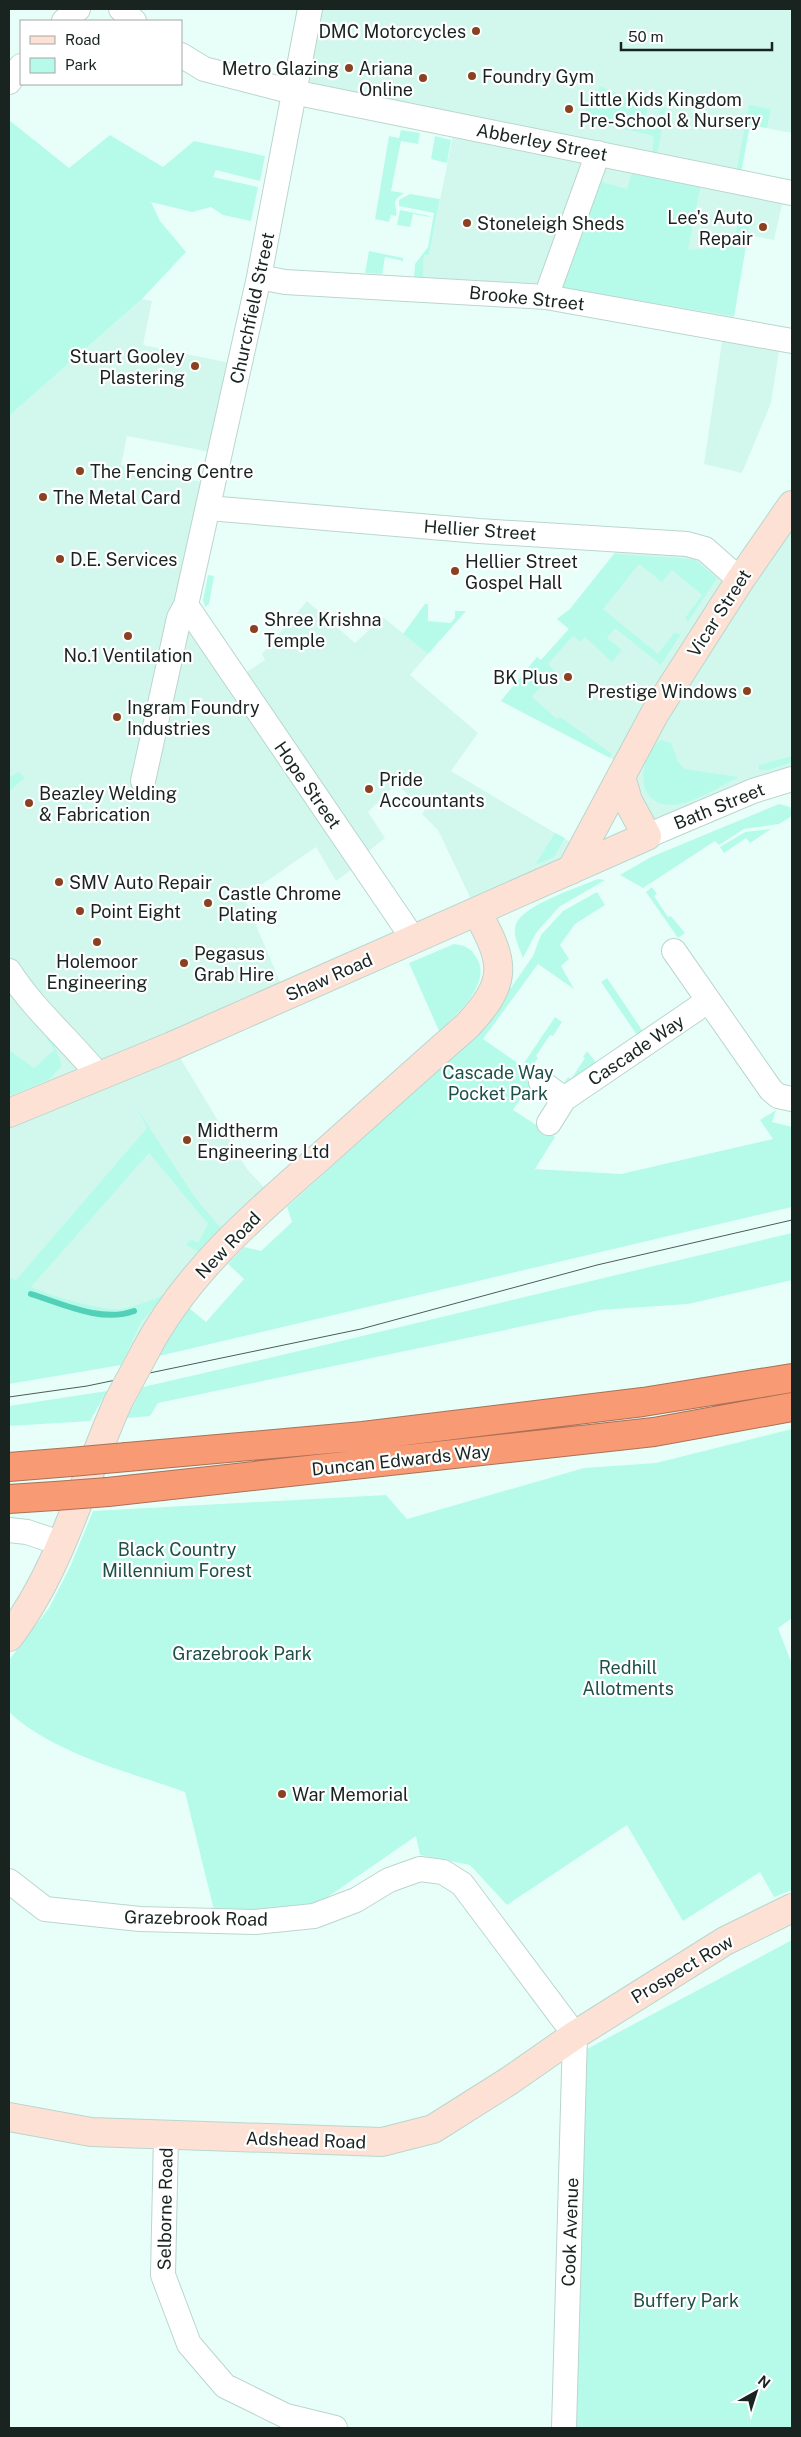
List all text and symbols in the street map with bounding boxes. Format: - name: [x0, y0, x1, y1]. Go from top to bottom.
- legend: [20, 20, 182, 85]
- scale bar: [621, 20, 772, 52]
- place label: DMC Motorcycles: [318, 21, 466, 42]
- marker: DMC Motorcycles: [470, 25, 482, 37]
- text: 50 m: [628, 28, 663, 45]
- text: Road: [65, 31, 101, 48]
- text: Park: [65, 56, 97, 73]
- place label: Metro Glazing: [222, 58, 339, 79]
- place label: Ariana Online: [358, 58, 413, 100]
- marker: Metro Glazing: [343, 62, 355, 74]
- place label: Foundry Gym: [482, 66, 594, 87]
- marker: Foundry Gym: [466, 70, 478, 82]
- marker: Ariana Online: [417, 72, 429, 84]
- place label: Little Kids Kingdom Pre-School & Nursery: [579, 89, 761, 131]
- marker: Little Kids Kingdom Pre-School & Nursery: [563, 103, 575, 115]
- street label: Abberley Street: [475, 119, 609, 165]
- place label: Lee's Auto Repair: [667, 207, 753, 249]
- place label: Stoneleigh Sheds: [477, 213, 624, 234]
- marker: Stoneleigh Sheds: [461, 217, 473, 229]
- marker: Lee's Auto Repair: [757, 221, 769, 233]
- street label: Churchfield Street: [226, 230, 278, 386]
- street label: Brooke Street: [468, 281, 586, 315]
- place label: Stuart Gooley Plastering: [70, 346, 185, 388]
- marker: Stuart Gooley Plastering: [189, 360, 201, 372]
- place label: The Fencing Centre: [90, 461, 253, 482]
- marker: The Fencing Centre: [74, 465, 86, 477]
- place label: The Metal Card: [53, 487, 181, 508]
- marker: The Metal Card: [37, 491, 49, 503]
- street label: Hellier Street: [423, 516, 537, 544]
- place label: D.E. Services: [70, 549, 177, 570]
- place label: Hellier Street Gospel Hall: [465, 551, 578, 593]
- marker: D.E. Services: [54, 553, 66, 565]
- marker: Hellier Street Gospel Hall: [449, 565, 461, 577]
- street label: Vicar Street: [683, 565, 755, 661]
- place label: Shree Krishna Temple: [264, 609, 382, 651]
- marker: Shree Krishna Temple: [248, 623, 260, 635]
- marker: No.1 Ventilation: [122, 630, 134, 642]
- place label: No.1 Ventilation: [64, 645, 192, 666]
- place label: BK Plus: [493, 667, 558, 688]
- marker: BK Plus: [562, 671, 574, 683]
- place label: Prestige Windows: [587, 681, 737, 702]
- marker: Prestige Windows: [741, 685, 753, 697]
- place label: Ingram Foundry Industries: [127, 697, 260, 739]
- marker: Ingram Foundry Industries: [111, 711, 123, 723]
- street label: Hope Street: [270, 737, 346, 833]
- place label: Pride Accountants: [379, 769, 485, 811]
- street label: Bath Street: [671, 778, 767, 834]
- place label: Beazley Welding & Fabrication: [39, 783, 177, 825]
- marker: Pride Accountants: [363, 783, 375, 795]
- marker: Beazley Welding & Fabrication: [23, 797, 35, 809]
- place label: SMV Auto Repair: [69, 872, 212, 893]
- marker: SMV Auto Repair: [53, 876, 65, 888]
- place label: Castle Chrome Plating: [218, 883, 341, 925]
- marker: Castle Chrome Plating: [202, 897, 214, 909]
- place label: Point Eight: [90, 901, 181, 922]
- marker: Point Eight: [74, 905, 86, 917]
- marker: Holemoor Engineering: [91, 936, 103, 948]
- place label: Pegasus Grab Hire: [194, 943, 274, 985]
- street label: Shaw Road: [282, 948, 376, 1006]
- place label: Holemoor Engineering: [46, 951, 148, 993]
- marker: Pegasus Grab Hire: [178, 957, 190, 969]
- street label: Cascade Way: [584, 1010, 688, 1090]
- park label: Cascade Way Pocket Park: [442, 1062, 554, 1104]
- place label: Midtherm Engineering Ltd: [197, 1120, 329, 1162]
- marker: Midtherm Engineering Ltd: [181, 1134, 193, 1146]
- street label: New Road: [191, 1207, 265, 1283]
- street label: Duncan Edwards Way: [311, 1440, 492, 1480]
- park label: Black Country Millennium Forest: [102, 1539, 252, 1581]
- park label: Grazebrook Park: [172, 1643, 312, 1664]
- park label: Redhill Allotments: [582, 1657, 674, 1699]
- place label: War Memorial: [292, 1784, 408, 1805]
- marker: War Memorial: [276, 1788, 288, 1800]
- street label: Grazebrook Road: [124, 1906, 268, 1930]
- street label: Prospect Row: [627, 1930, 737, 2008]
- street label: Adshead Road: [245, 2127, 367, 2153]
- street label: Selborne Road: [153, 2147, 177, 2271]
- street label: Cook Avenue: [558, 2177, 582, 2287]
- park label: Buffery Park: [633, 2290, 739, 2311]
- north arrow: [731, 2367, 781, 2417]
- text: N: [755, 2372, 773, 2392]

